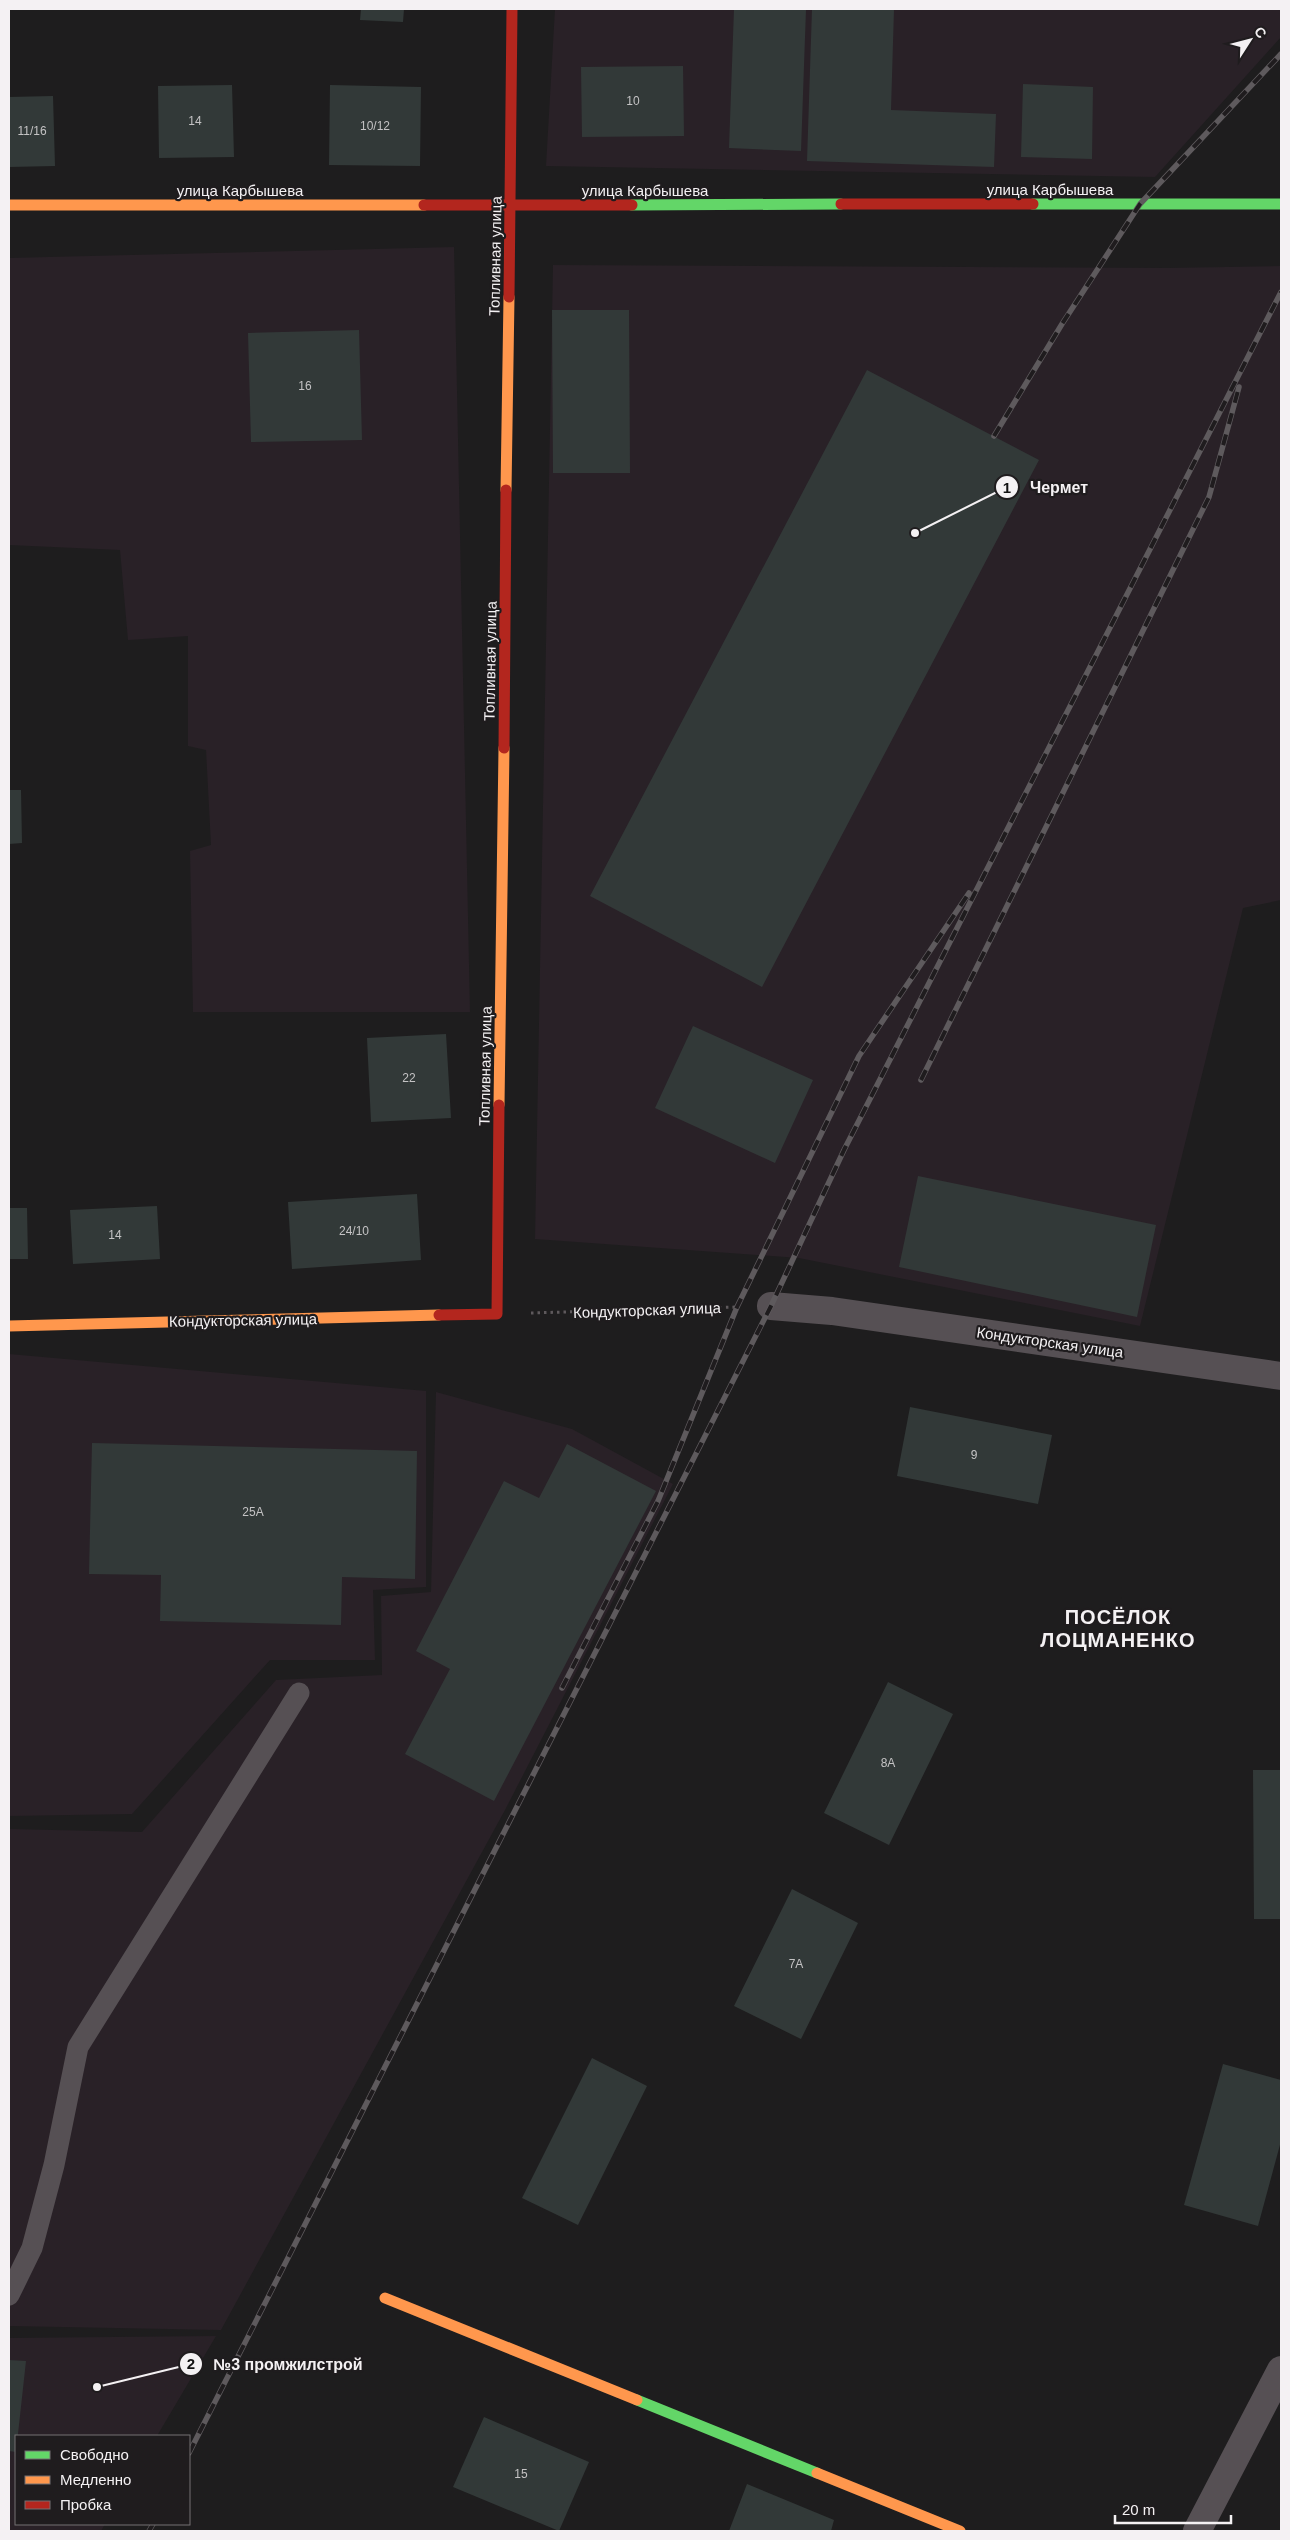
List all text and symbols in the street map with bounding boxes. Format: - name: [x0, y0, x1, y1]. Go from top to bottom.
- north arrow: [1225, 15, 1275, 65]
- text: С: [1251, 24, 1270, 41]
- house number: 10: [626, 94, 640, 108]
- house number: 14: [188, 114, 202, 128]
- house number: 10/12: [360, 119, 390, 133]
- house number: 11/16: [17, 124, 47, 138]
- street label: улица Карбышева: [987, 181, 1114, 198]
- street label: улица Карбышева: [177, 182, 304, 199]
- street label: улица Карбышева: [582, 182, 709, 199]
- street label: Топливная улица: [485, 195, 505, 316]
- house number: 16: [298, 379, 312, 393]
- callout: Чермет: [995, 472, 1098, 503]
- text: 1: [1003, 479, 1011, 496]
- text: Чермет: [1030, 479, 1088, 496]
- street label: Топливная улица: [480, 600, 500, 721]
- street label: Топливная улица: [475, 1005, 495, 1126]
- house number: 22: [402, 1071, 416, 1085]
- house number: 24/10: [339, 1224, 369, 1238]
- house number: 14: [108, 1228, 122, 1242]
- street label: Кондукторская улица: [573, 1299, 722, 1321]
- street label: Кондукторская улица: [169, 1310, 318, 1330]
- street label: Кондукторская улица: [976, 1323, 1125, 1361]
- house number: 9: [971, 1448, 978, 1462]
- house number: 25А: [242, 1505, 264, 1519]
- district label: ПОСЁЛОК ЛОЦМАНЕНКО: [1040, 1606, 1196, 1651]
- house number: 8А: [881, 1756, 895, 1770]
- house number: 7А: [789, 1957, 803, 1971]
- callout: №3 промжилстрой: [178, 2349, 373, 2380]
- text: 2: [187, 2355, 195, 2372]
- text: №3 промжилстрой: [213, 2356, 363, 2373]
- legend: [15, 2435, 190, 2525]
- text: Свободно: [60, 2446, 129, 2463]
- house number: 15: [514, 2467, 528, 2481]
- text: Медленно: [60, 2471, 131, 2488]
- scale bar: [1115, 2492, 1231, 2524]
- text: Пробка: [60, 2496, 112, 2513]
- text: 20 m: [1122, 2501, 1155, 2518]

